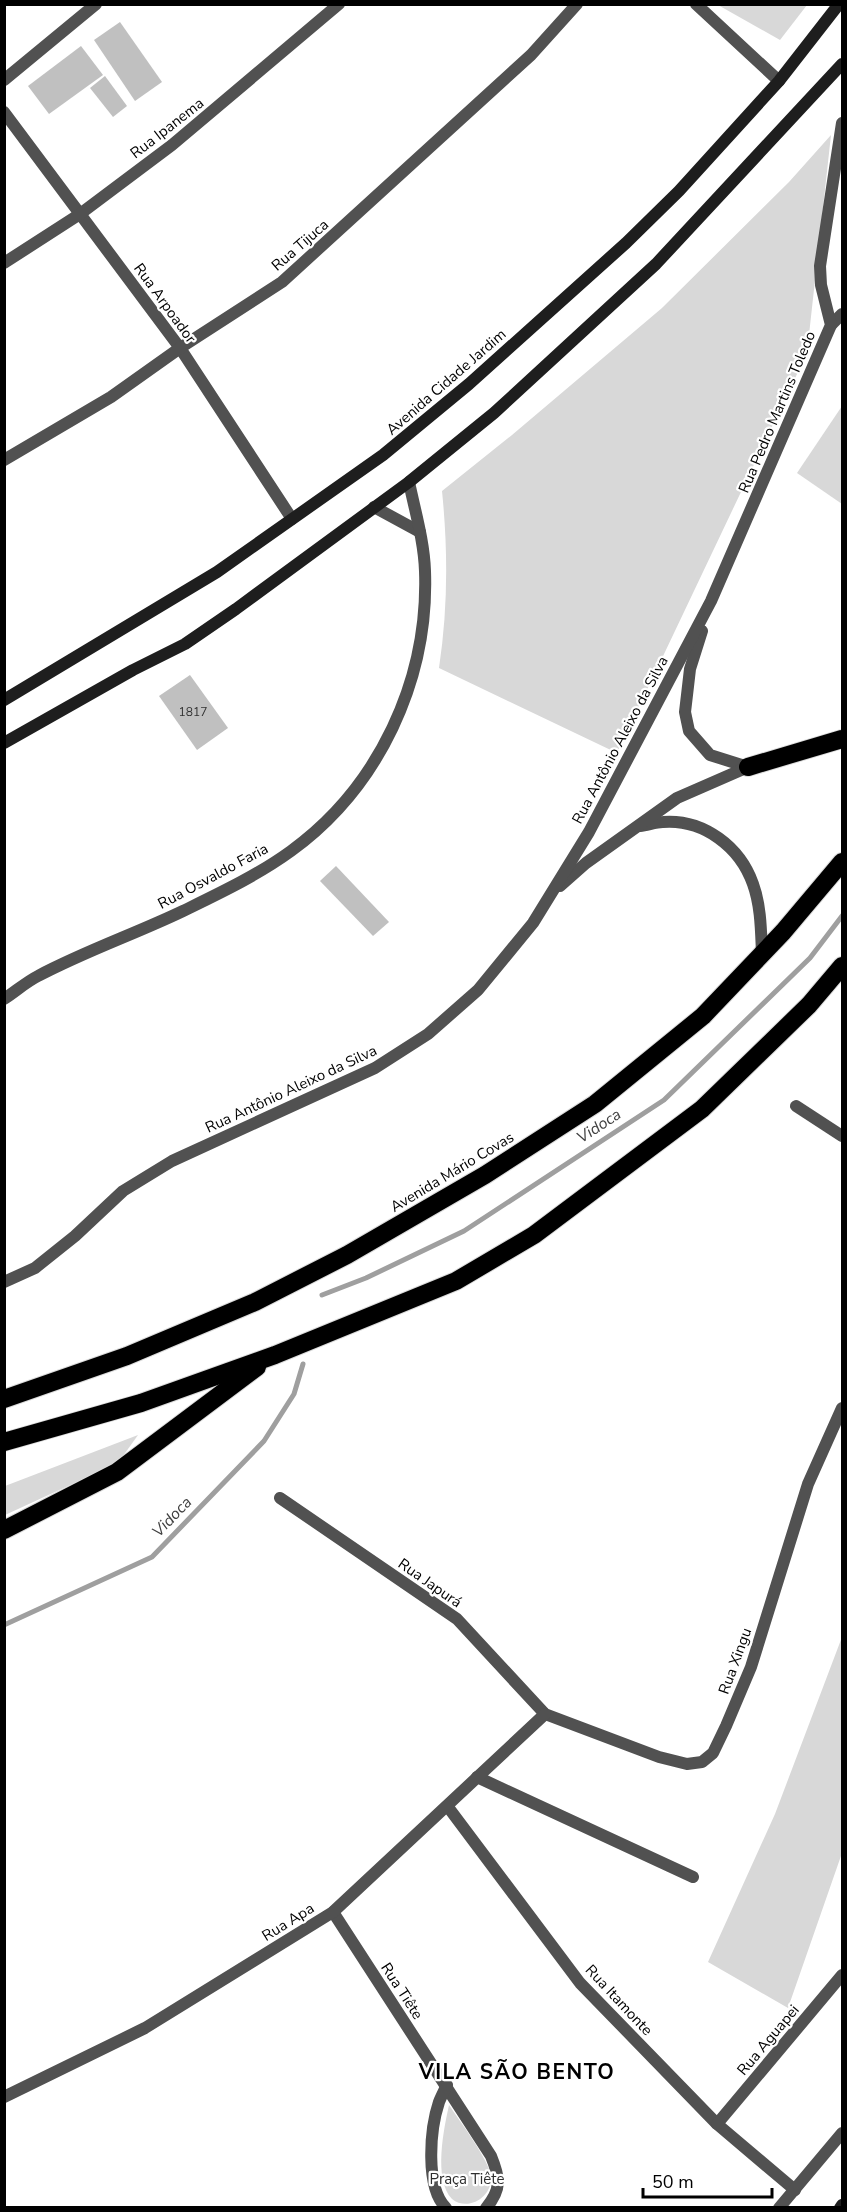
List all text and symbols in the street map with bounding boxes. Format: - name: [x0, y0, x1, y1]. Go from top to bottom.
- street label: Rua Ipanema: [126, 93, 208, 163]
- street label: Rua Tijuca: [267, 215, 333, 275]
- street label: Rua Arpoador: [129, 259, 201, 347]
- street label: Avenida Cidade Jardim: [382, 324, 510, 440]
- street label: Rua Pedro Martins Toledo: [734, 328, 820, 496]
- street label: Rua Antônio Aleixo da Silva: [567, 653, 673, 827]
- house number: 1817: [179, 704, 207, 720]
- street label: Rua Osvaldo Faria: [154, 838, 272, 914]
- street label: Rua Antônio Aleixo da Silva: [202, 1040, 380, 1138]
- water label: Vidoca: [573, 1103, 625, 1149]
- street label: Avenida Mário Covas: [386, 1127, 518, 1217]
- water label: Vidoca: [147, 1492, 197, 1542]
- street label: Rua Japurá: [394, 1554, 466, 1612]
- street label: Rua Xingu: [714, 1625, 756, 1697]
- street label: Rua Apa: [258, 1898, 318, 1946]
- street label: Rua Tiête: [376, 1959, 428, 2023]
- street label: Rua Itamonte: [581, 1960, 657, 2040]
- street label: Rua Aguapei: [733, 2000, 803, 2080]
- district label: VILA SÃO BENTO: [418, 2058, 615, 2086]
- scale bar: [643, 2161, 772, 2199]
- park label: Praça Tiête: [430, 2169, 504, 2189]
- text: 50 m: [652, 2170, 694, 2194]

